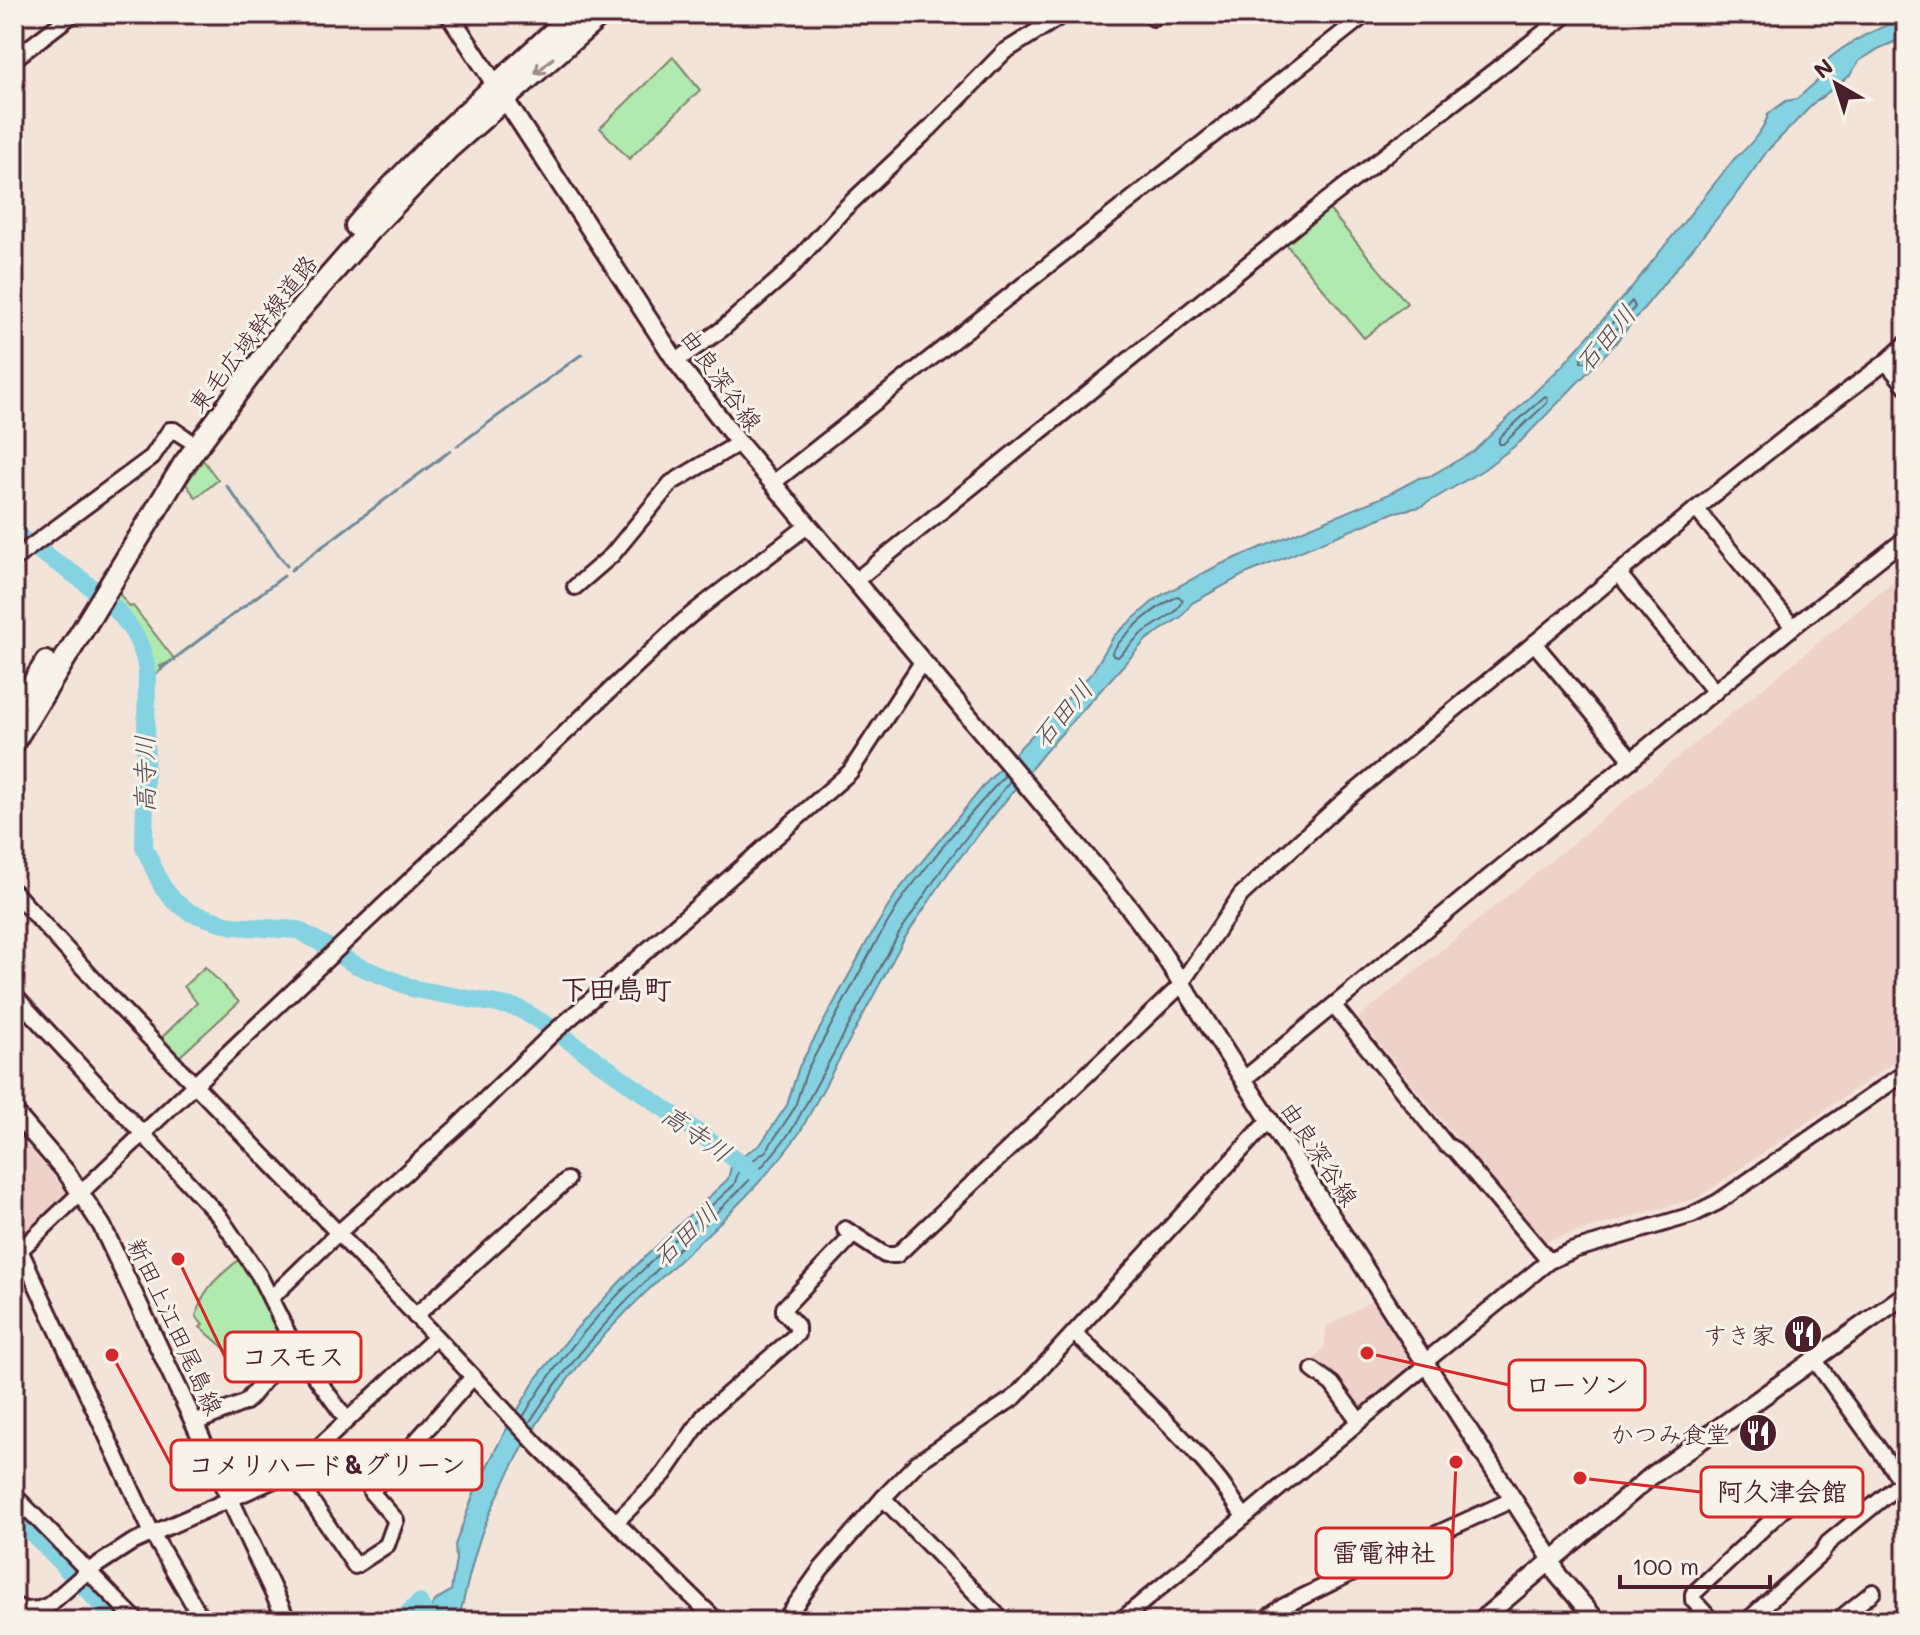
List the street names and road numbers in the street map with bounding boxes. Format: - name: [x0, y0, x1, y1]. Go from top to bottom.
- street label: 東毛広域幹線道路: [181, 248, 323, 418]
- street label: 由良深谷線: [674, 321, 770, 437]
- street label: 由良深谷線: [1274, 1094, 1366, 1212]
- street label: 新田上江田尾島線: [121, 1232, 231, 1420]

